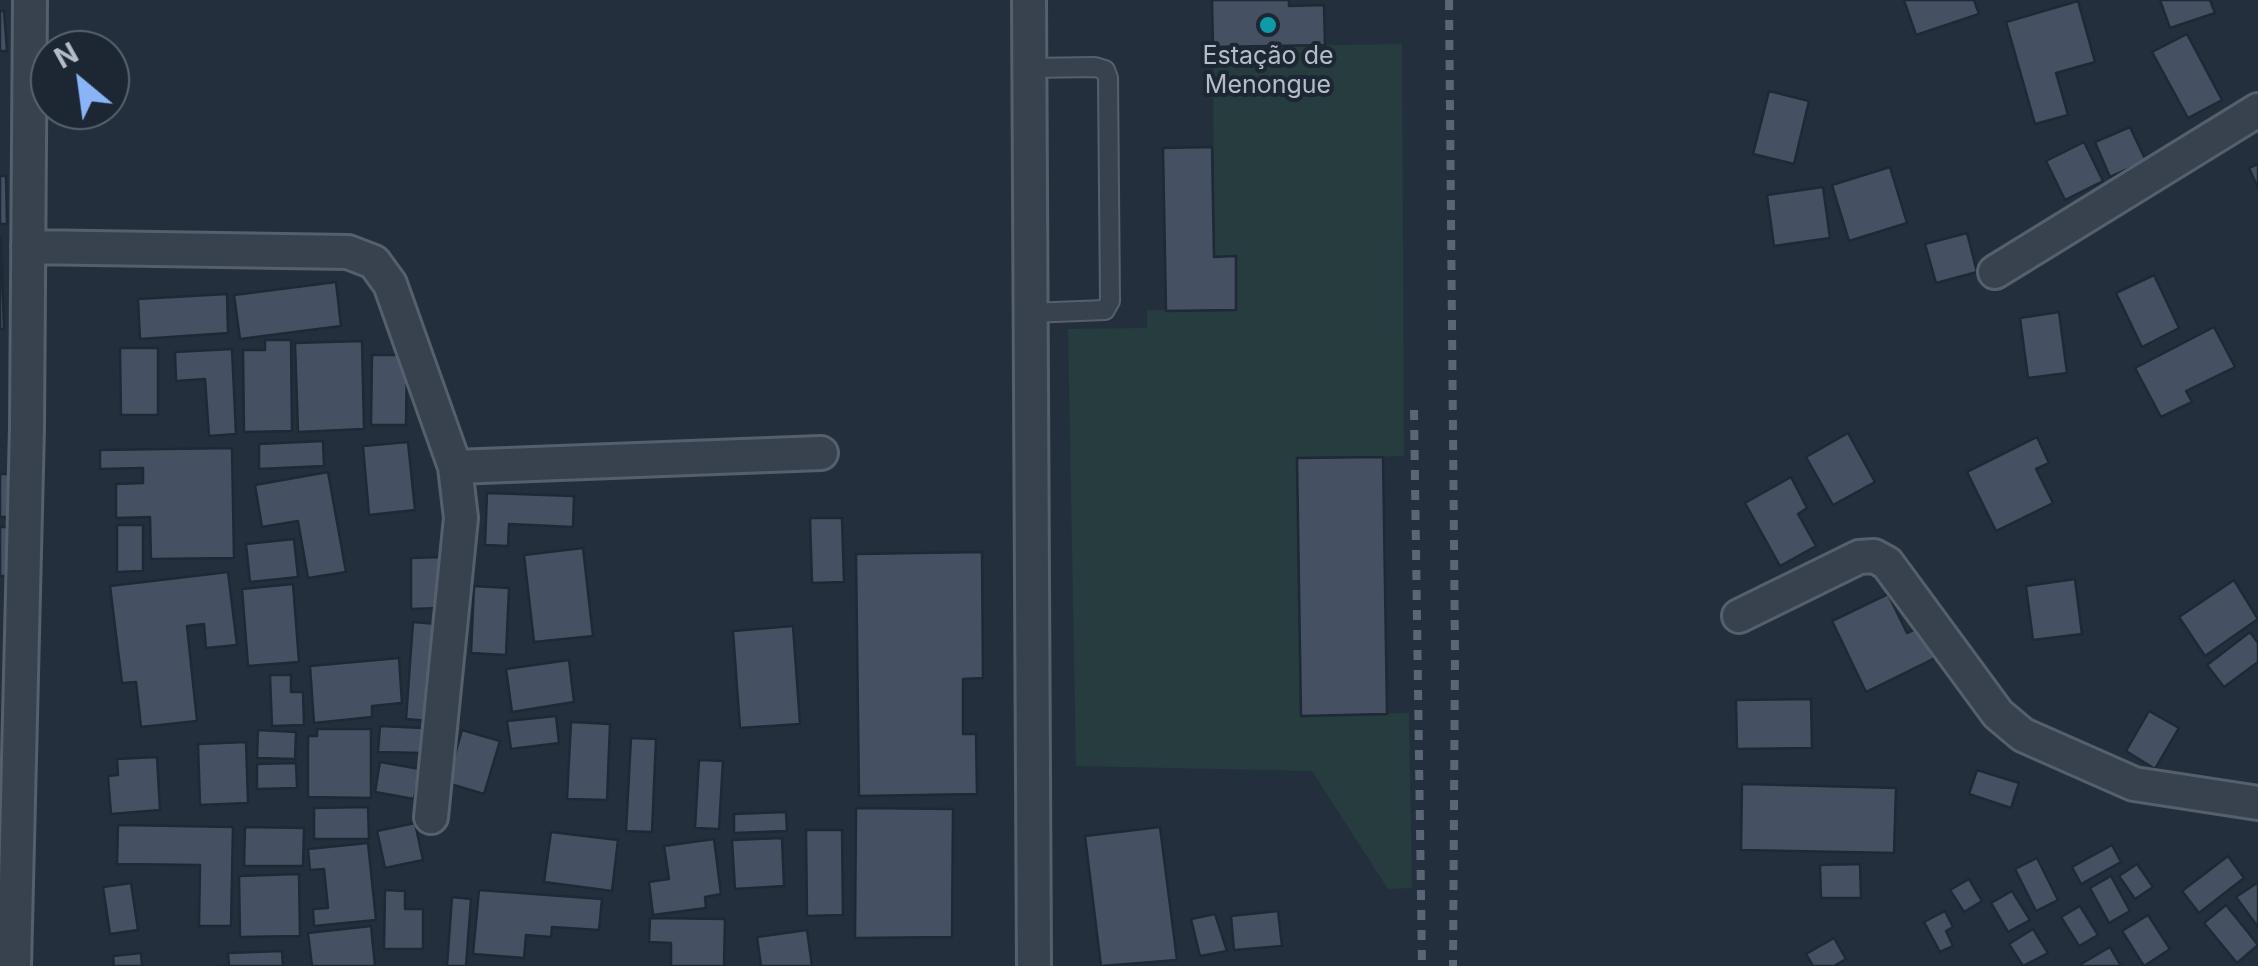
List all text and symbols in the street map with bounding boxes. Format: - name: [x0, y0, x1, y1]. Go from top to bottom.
- marker: Estação de Menongue: [1257, 14, 1279, 36]
- north arrow: [30, 30, 130, 130]
- text: N: [49, 35, 84, 76]
- place label: Estação de Menongue: [1202, 41, 1334, 100]

